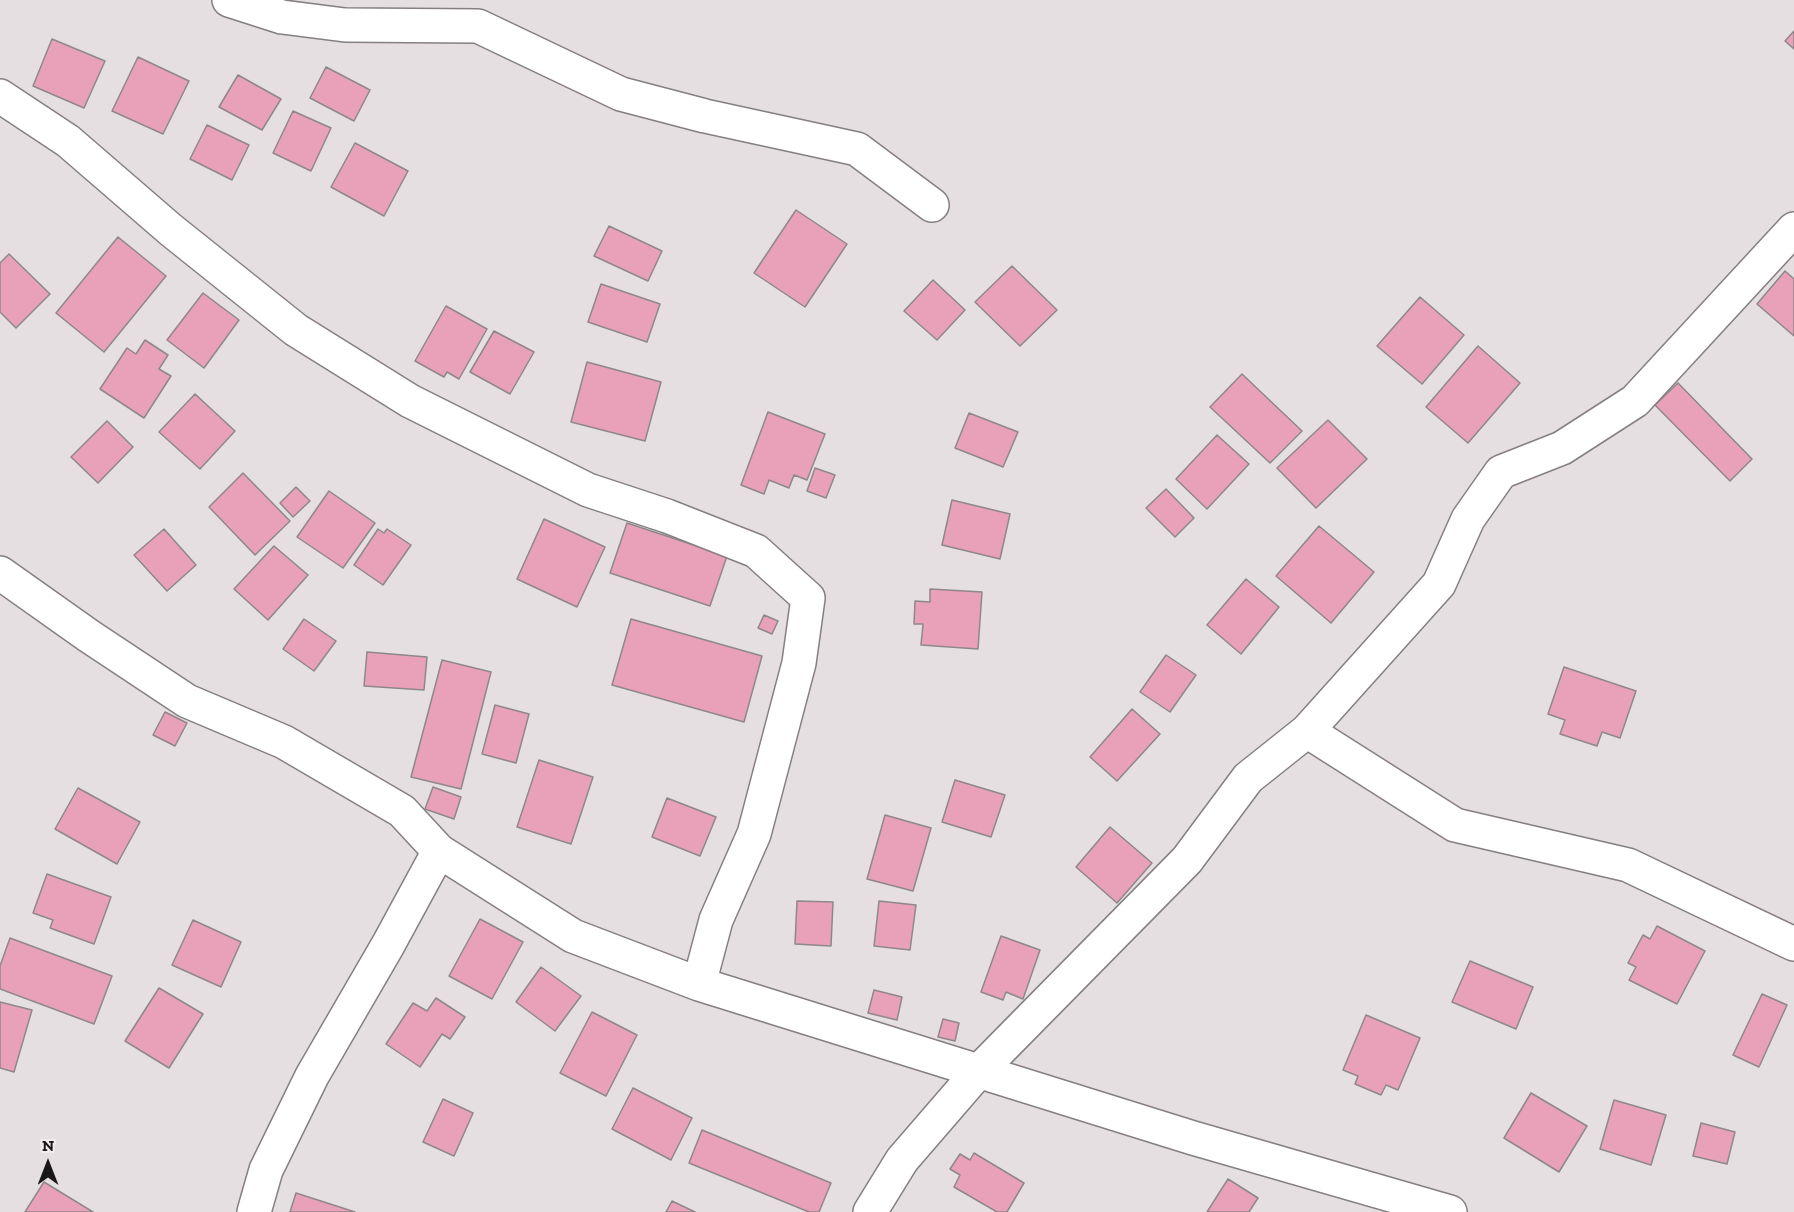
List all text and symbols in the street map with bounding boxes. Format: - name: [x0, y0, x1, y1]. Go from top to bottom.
- north arrow: [18, 1134, 78, 1194]
- text: N: [42, 1136, 54, 1155]

